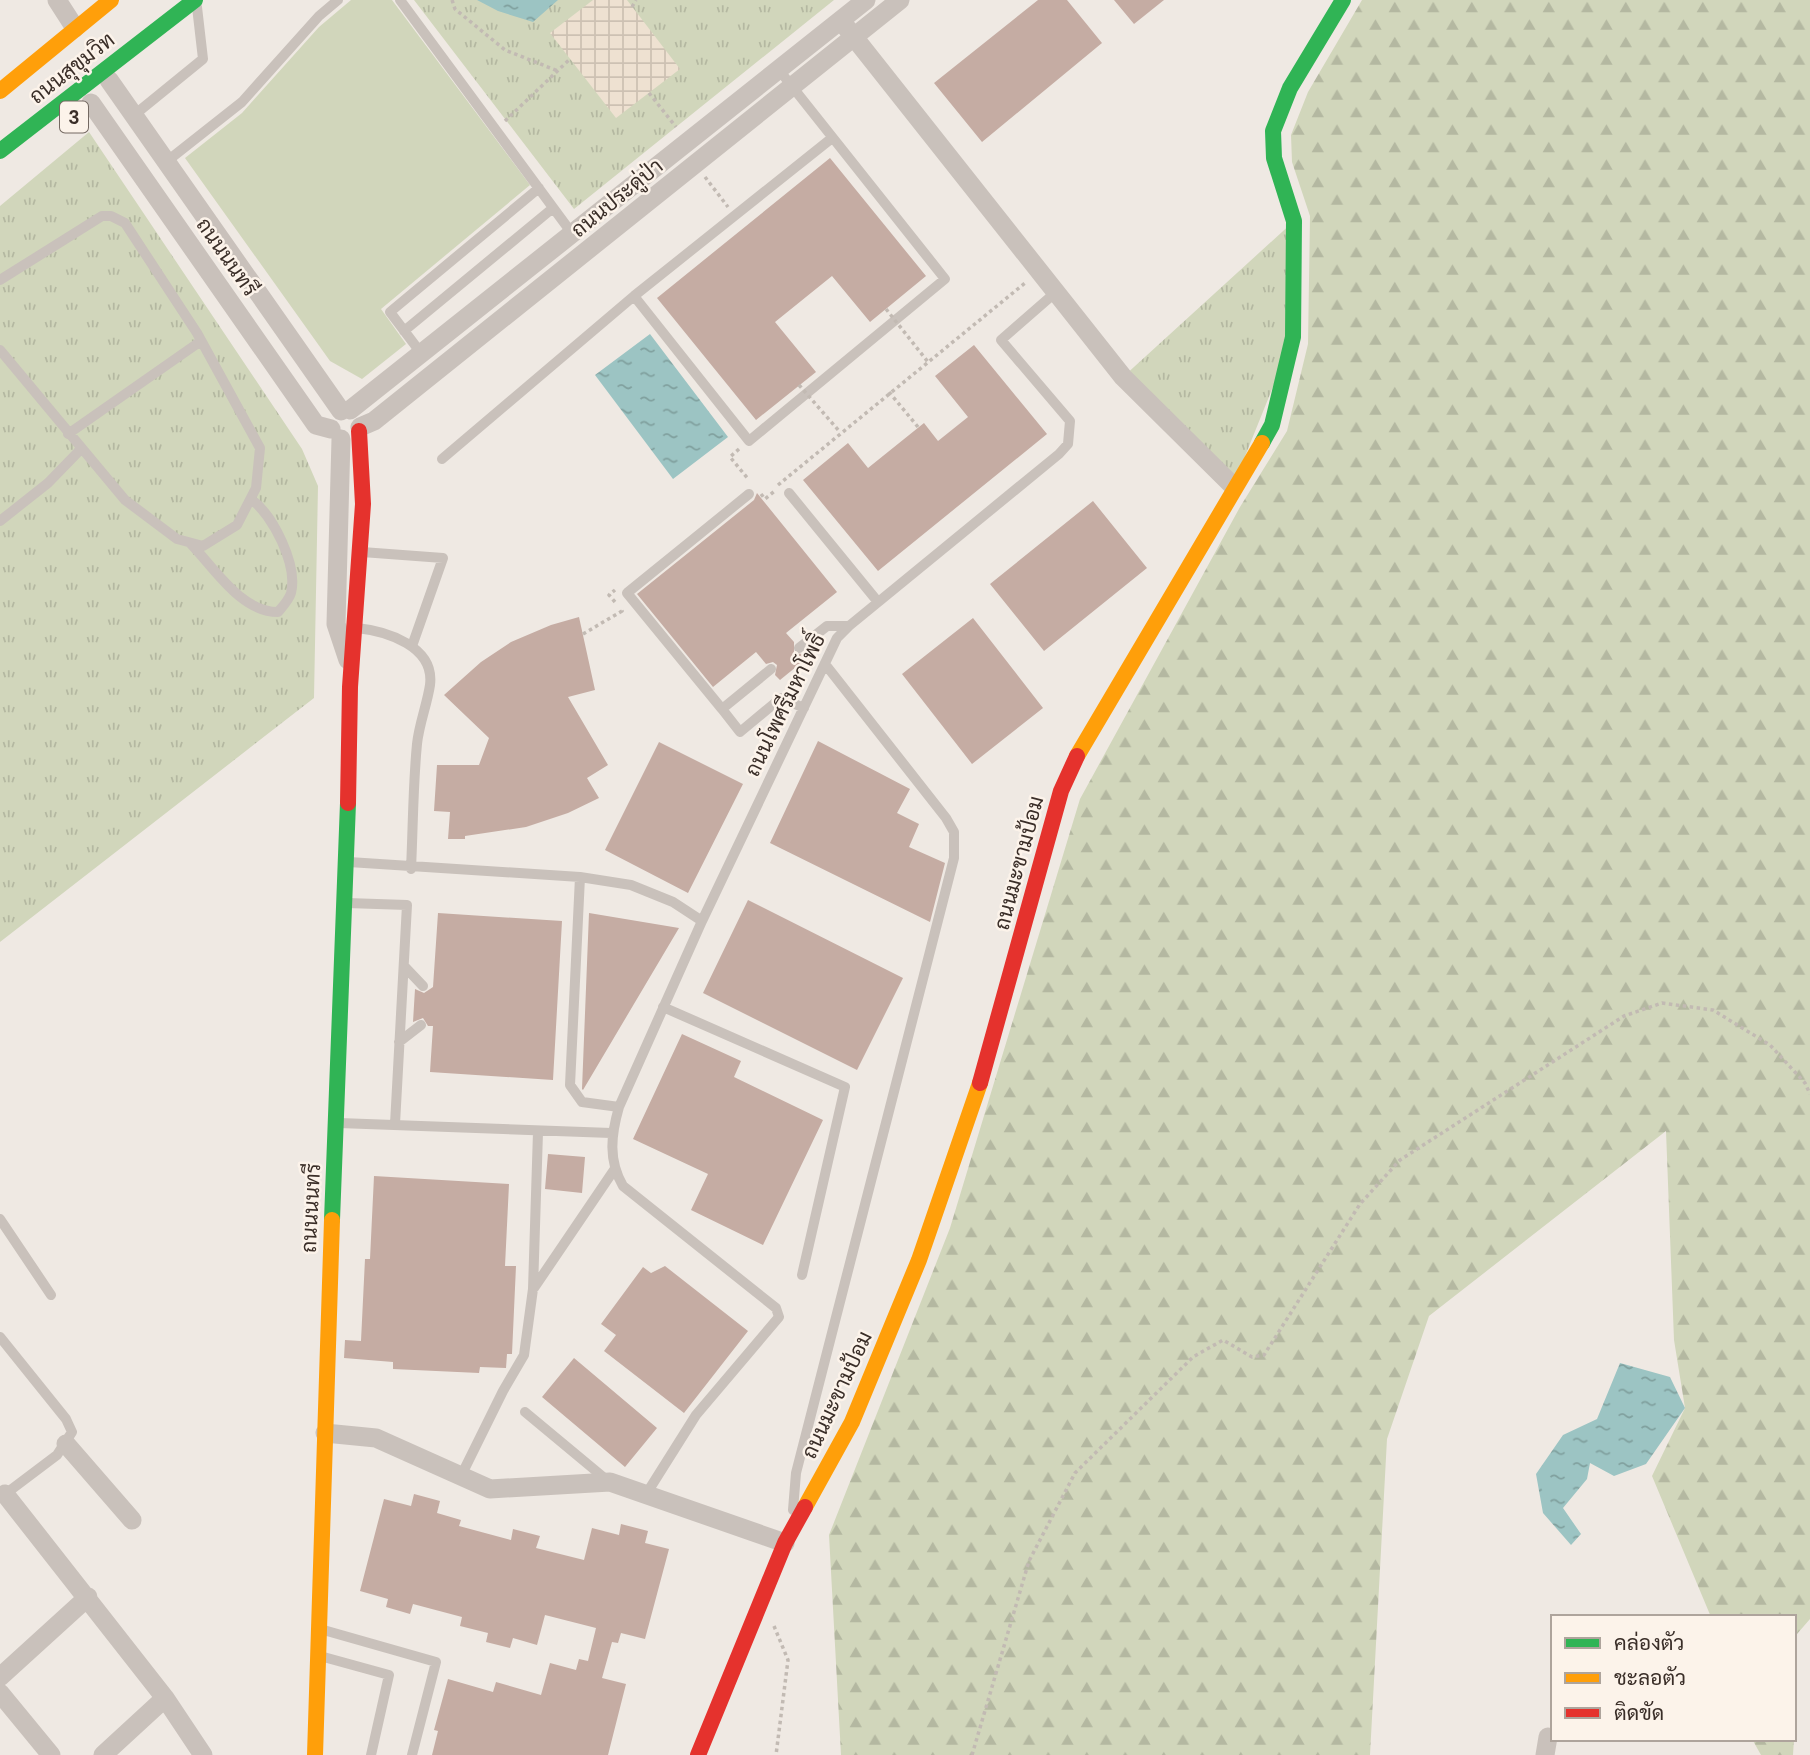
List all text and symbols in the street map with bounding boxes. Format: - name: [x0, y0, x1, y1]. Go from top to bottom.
- street label: ถนนสุขุมวิท: [24, 26, 120, 110]
- road number: 3: [60, 102, 88, 132]
- street label: ถนนประดู่ป่า: [565, 152, 669, 244]
- street label: ถนนนนทรี: [190, 212, 264, 302]
- street label: ถนนโพศรีมหาโพธิ์: [733, 626, 832, 781]
- street label: ถนนมะขามป้อม: [988, 793, 1050, 933]
- street label: ถนนนนทรี: [295, 1162, 327, 1254]
- street label: ถนนมะขามป้อม: [795, 1327, 879, 1463]
- legend: [1551, 1615, 1796, 1741]
- text: คล่องตัว: [1614, 1629, 1684, 1657]
- text: ชะลอตัว: [1614, 1664, 1686, 1692]
- text: ติดขัด: [1614, 1699, 1664, 1727]

